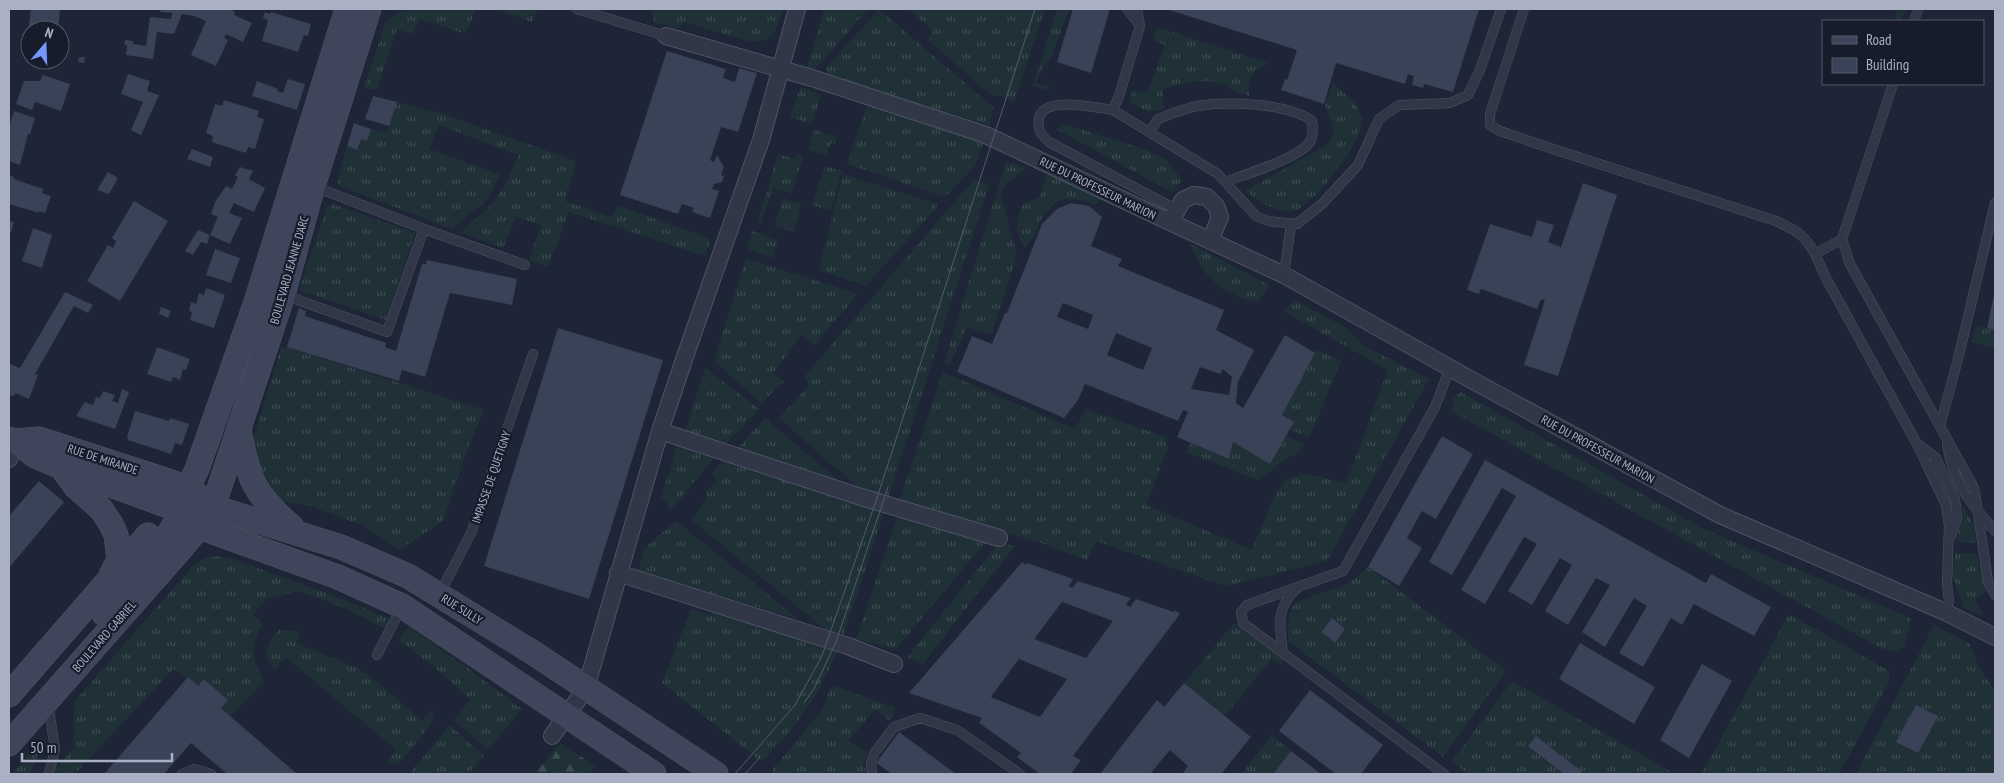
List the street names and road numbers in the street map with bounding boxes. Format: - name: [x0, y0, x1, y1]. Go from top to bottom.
- street label: RUE DU PROFESSEUR MARION: [1038, 153, 1158, 223]
- street label: BOULEVARD JEANNE D'ARC: [266, 214, 312, 326]
- street label: RUE DU PROFESSEUR MARION: [1539, 412, 1657, 486]
- street label: IMPASSE DE QUETIGNY: [468, 428, 514, 525]
- street label: RUE DE MIRANDE: [66, 441, 140, 477]
- street label: RUE SULLY: [439, 591, 486, 628]
- street label: BOULEVARD GABRIEL: [69, 597, 139, 675]

